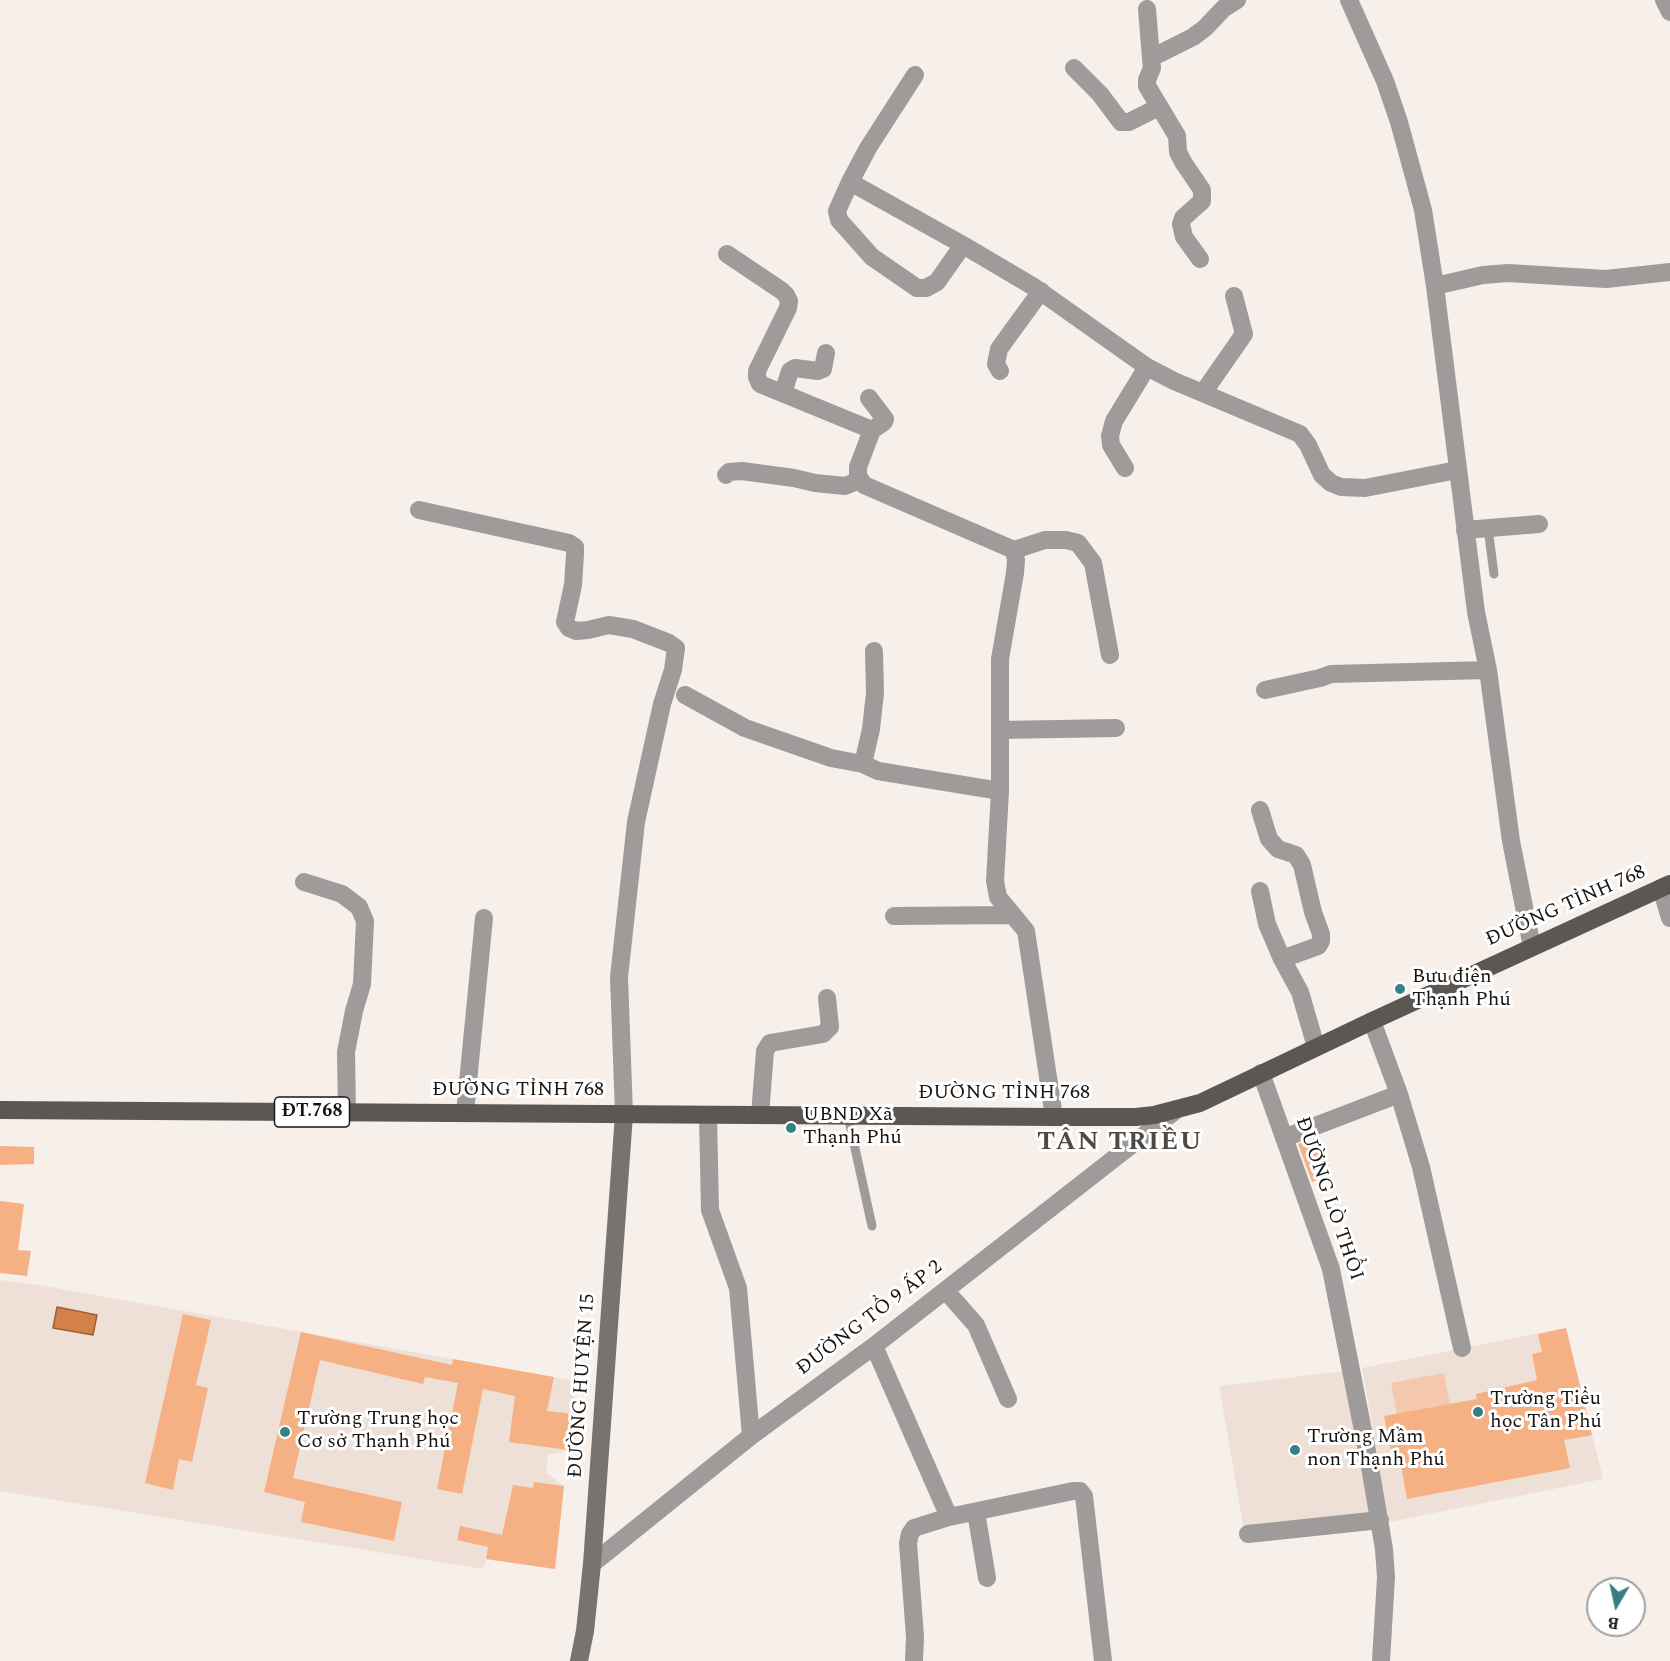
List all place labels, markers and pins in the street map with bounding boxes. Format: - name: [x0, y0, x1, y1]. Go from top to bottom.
- place label: Bưu điện Thạnh Phú: [1412, 966, 1511, 1013]
- marker: Bưu điện Thạnh Phú: [1393, 982, 1407, 996]
- place label: UBND Xã Thạnh Phú: [803, 1104, 902, 1151]
- marker: UBND Xã Thạnh Phú: [784, 1121, 798, 1135]
- place label: Trường Tiểu học Tân Phú: [1490, 1388, 1602, 1435]
- marker: Trường Tiểu học Tân Phú: [1471, 1405, 1485, 1419]
- place label: Trường Trung học Cơ sở Thạnh Phú: [297, 1408, 459, 1455]
- marker: Trường Trung học Cơ sở Thạnh Phú: [278, 1425, 292, 1439]
- place label: Trường Mầm non Thạnh Phú: [1307, 1426, 1445, 1473]
- marker: Trường Mầm non Thạnh Phú: [1288, 1443, 1302, 1457]

